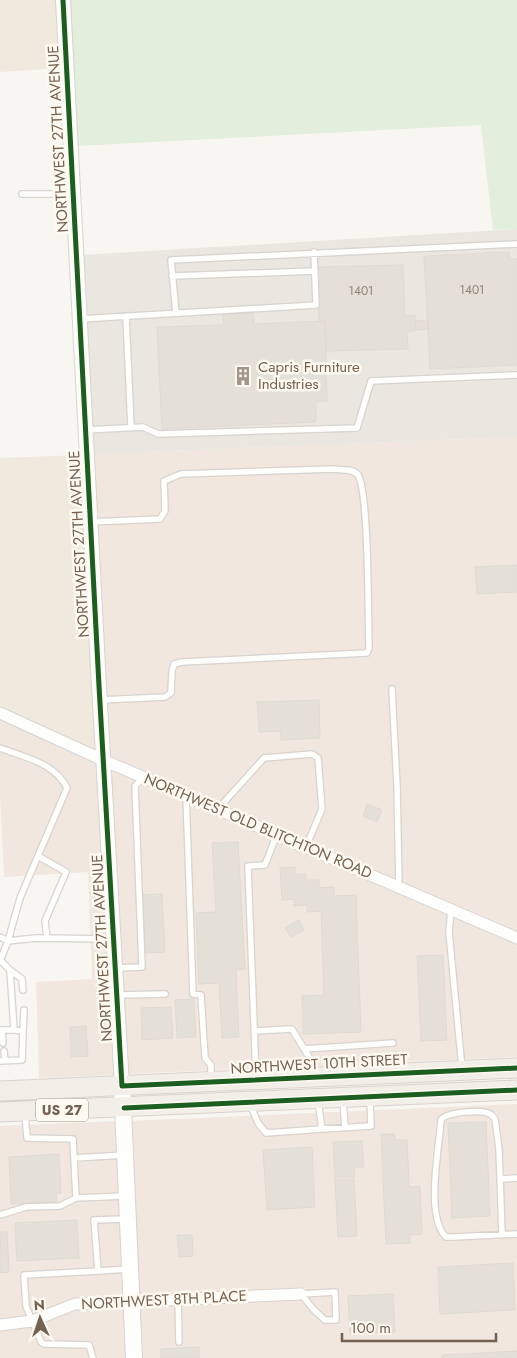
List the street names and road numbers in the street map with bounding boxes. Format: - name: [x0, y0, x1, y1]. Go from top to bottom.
- street label: NORTHWEST 27TH AVENUE: [42, 45, 74, 233]
- street label: NORTHWEST 27TH AVENUE: [63, 450, 95, 638]
- street label: NORTHWEST OLD BLITCHTON ROAD: [141, 768, 375, 884]
- street label: NORTHWEST 27TH AVENUE: [86, 854, 118, 1042]
- street label: NORTHWEST 10TH STREET: [230, 1048, 408, 1080]
- road number: US 27: [36, 1098, 88, 1122]
- street label: NORTHWEST 8TH PLACE: [81, 1285, 247, 1315]

